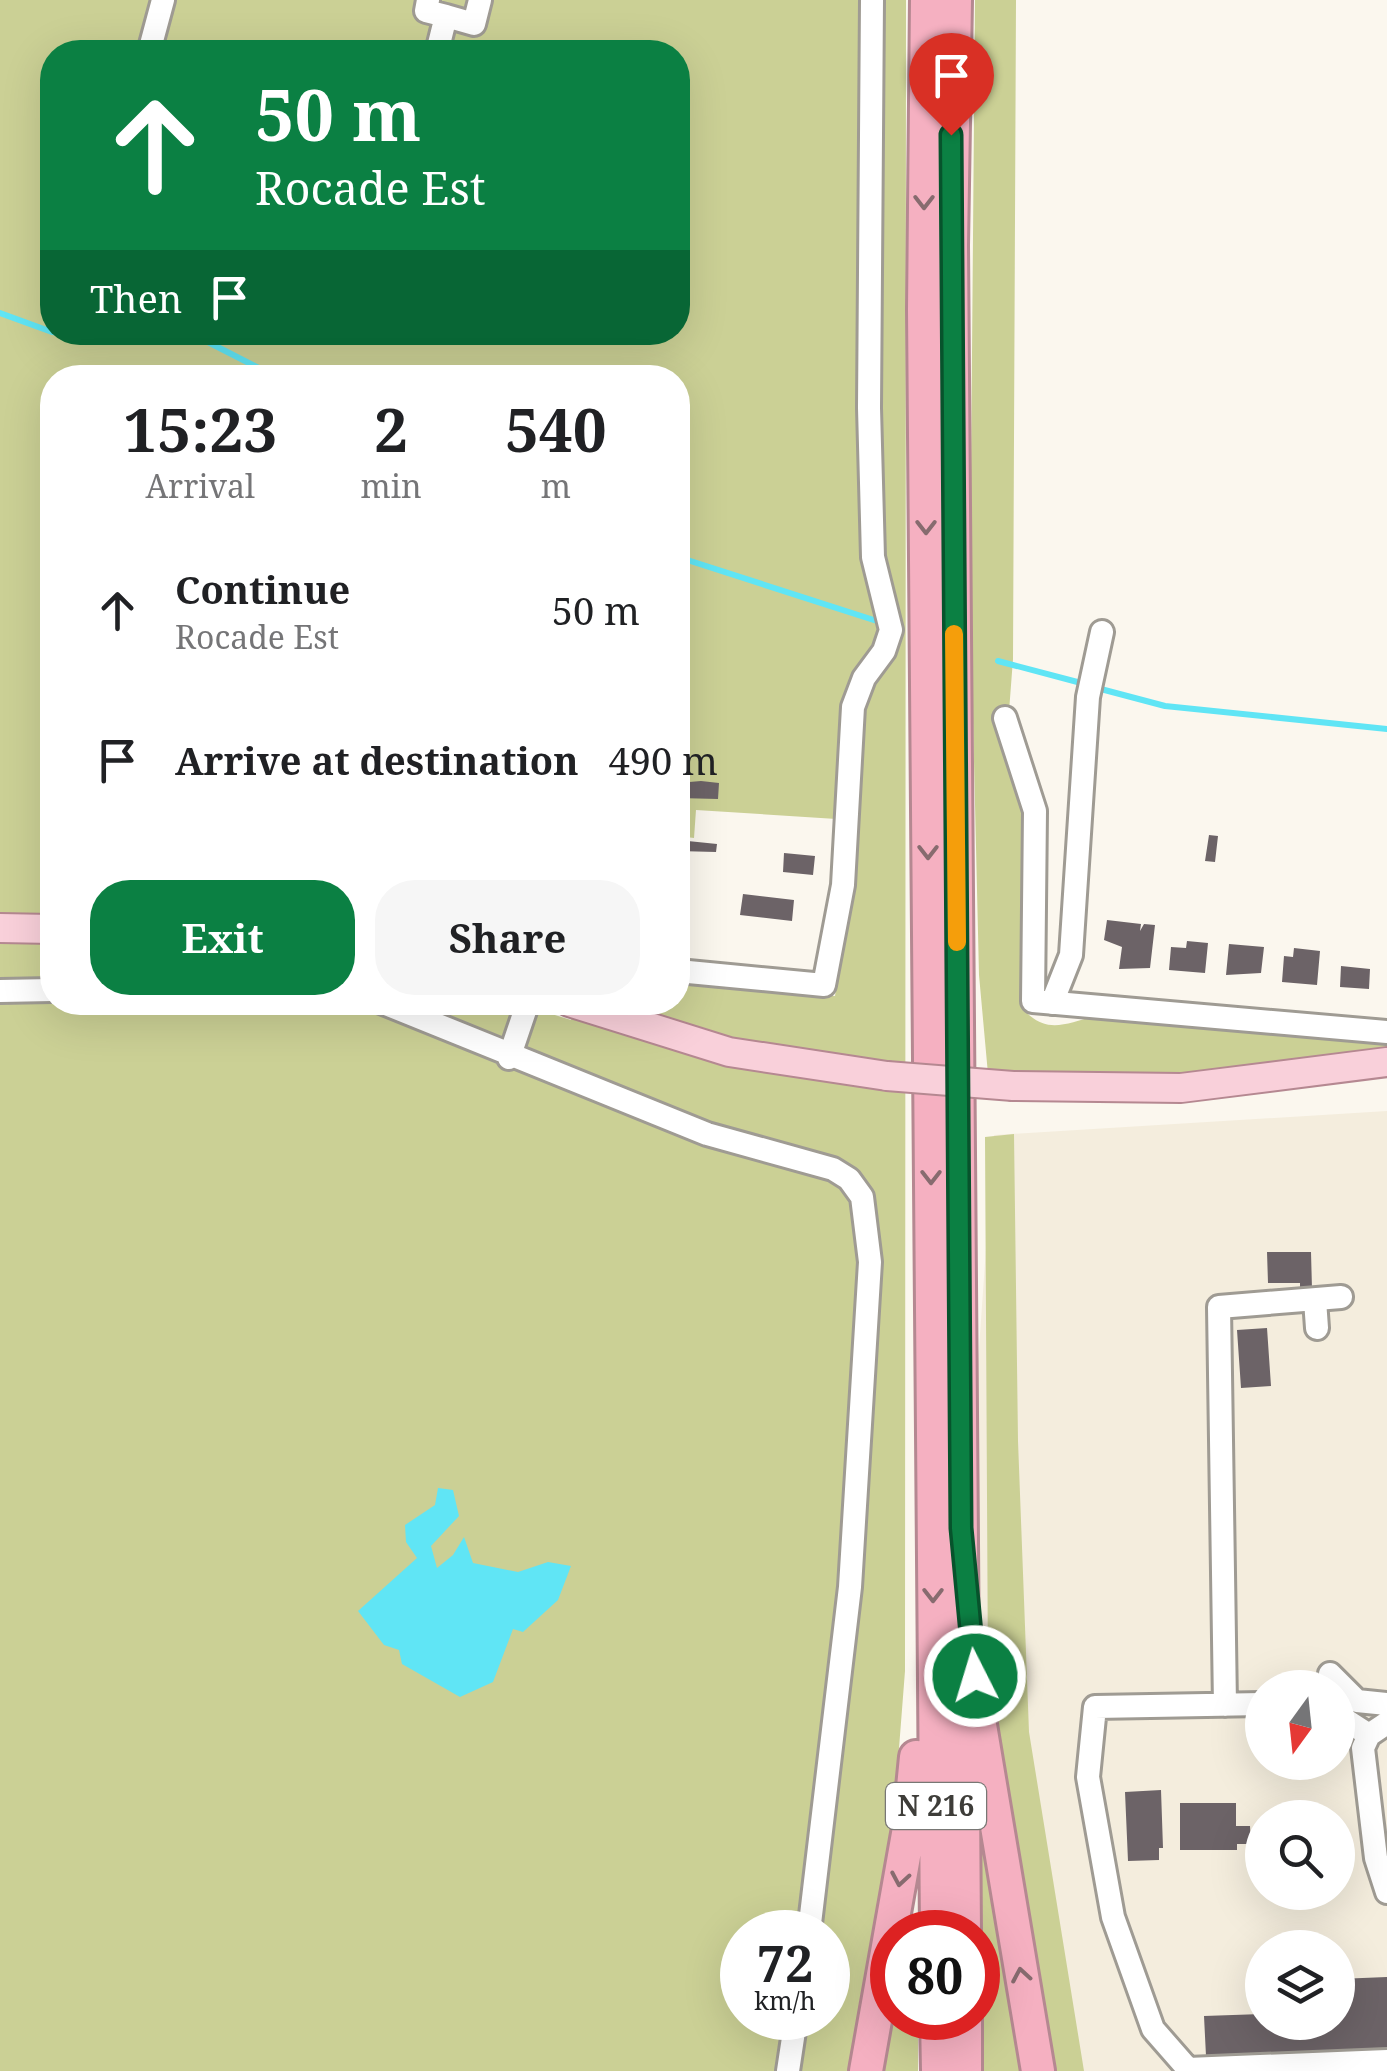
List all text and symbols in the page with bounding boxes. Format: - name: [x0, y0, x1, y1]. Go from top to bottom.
- pin: [909, 33, 994, 136]
- icon: arrive: [924, 48, 979, 103]
- text: 50 m: [255, 66, 421, 162]
- icon: ahead: [90, 80, 220, 210]
- text: Rocade Est: [255, 157, 486, 218]
- one-way arrow: [913, 196, 935, 211]
- icon: arrive: [202, 270, 257, 325]
- text: Then: [90, 272, 182, 324]
- text: 15:23: [123, 388, 277, 470]
- text: 2: [374, 388, 408, 470]
- text: 540: [505, 388, 607, 470]
- text: Arrival: [146, 464, 255, 507]
- text: min: [361, 464, 422, 507]
- text: m: [541, 464, 571, 507]
- one-way arrow: [915, 520, 937, 536]
- text: Continue: [175, 563, 350, 615]
- icon: ahead: [90, 583, 145, 638]
- text: 50 m: [552, 584, 640, 636]
- text: Rocade Est: [175, 615, 339, 658]
- icon: arrive: [90, 733, 145, 788]
- text: Arrive at destination: [175, 734, 579, 786]
- text: 490 m: [609, 734, 718, 786]
- one-way arrow: [917, 846, 939, 861]
- button: Exit: [90, 880, 355, 995]
- button: Share: [375, 880, 640, 995]
- one-way arrow: [920, 1170, 942, 1186]
- one-way arrow: [922, 1588, 944, 1603]
- position arrow: [923, 1624, 1027, 1728]
- north arrow: [1245, 1670, 1355, 1780]
- map controls: [1245, 1670, 1355, 2040]
- road number: N 216: [886, 1783, 986, 1829]
- button: search: [1245, 1800, 1355, 1910]
- one-way arrow: [890, 1870, 911, 1887]
- speed limit sign: 80: [870, 1910, 1000, 2040]
- text: 72: [757, 1929, 813, 1997]
- button: layers: [1245, 1930, 1355, 2040]
- one-way arrow: [1011, 1967, 1032, 1983]
- text: km/h: [754, 1983, 816, 2017]

